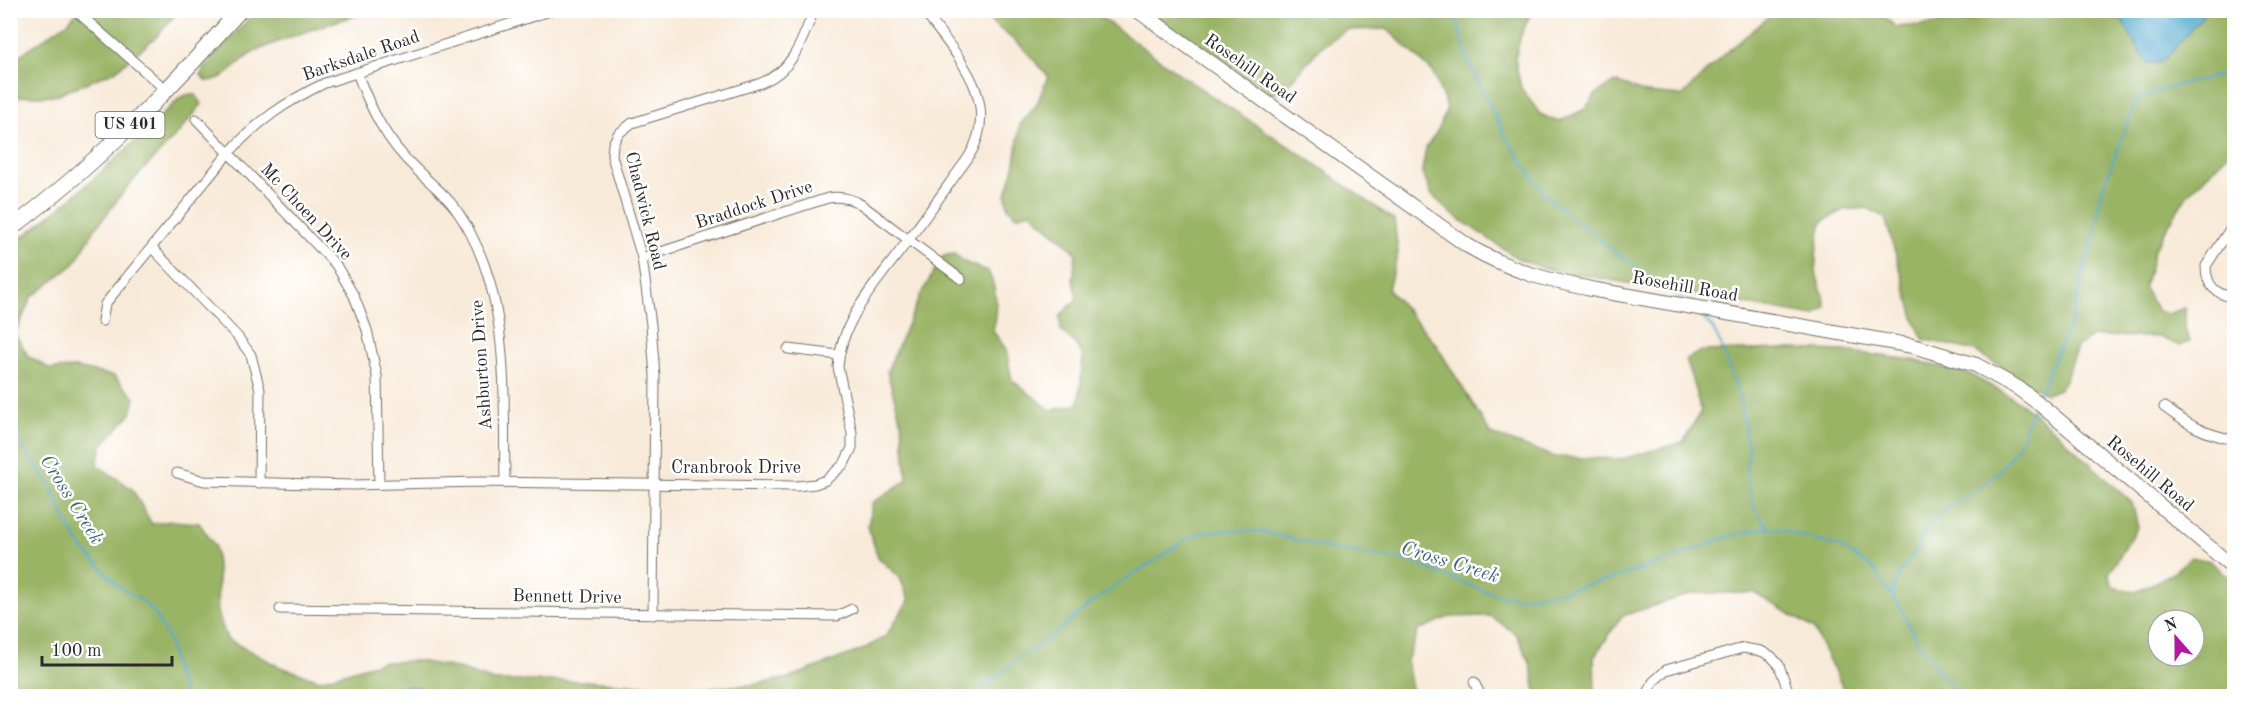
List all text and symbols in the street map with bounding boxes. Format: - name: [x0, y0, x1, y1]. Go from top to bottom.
- street label: Barksdale Road: [300, 28, 422, 84]
- street label: Rosehill Road: [1201, 31, 1299, 107]
- road number: US 401: [96, 112, 164, 138]
- street label: Chadwick Road: [622, 150, 668, 272]
- street label: Mc Choen Drive: [257, 160, 355, 264]
- street label: Braddock Drive: [693, 178, 815, 232]
- street label: Rosehill Road: [1631, 269, 1739, 305]
- street label: Ashburton Drive: [468, 299, 496, 431]
- street label: Rosehill Road: [2103, 433, 2197, 515]
- water label: Cross Creek: [36, 452, 107, 549]
- street label: Cranbrook Drive: [671, 459, 801, 477]
- water label: Cross Creek: [1398, 539, 1502, 588]
- street label: Bennett Drive: [512, 587, 622, 607]
- north arrow: [2146, 608, 2206, 668]
- text: N: [2163, 616, 2181, 636]
- scale bar: [42, 629, 172, 667]
- text: 100 m: [51, 642, 102, 660]

